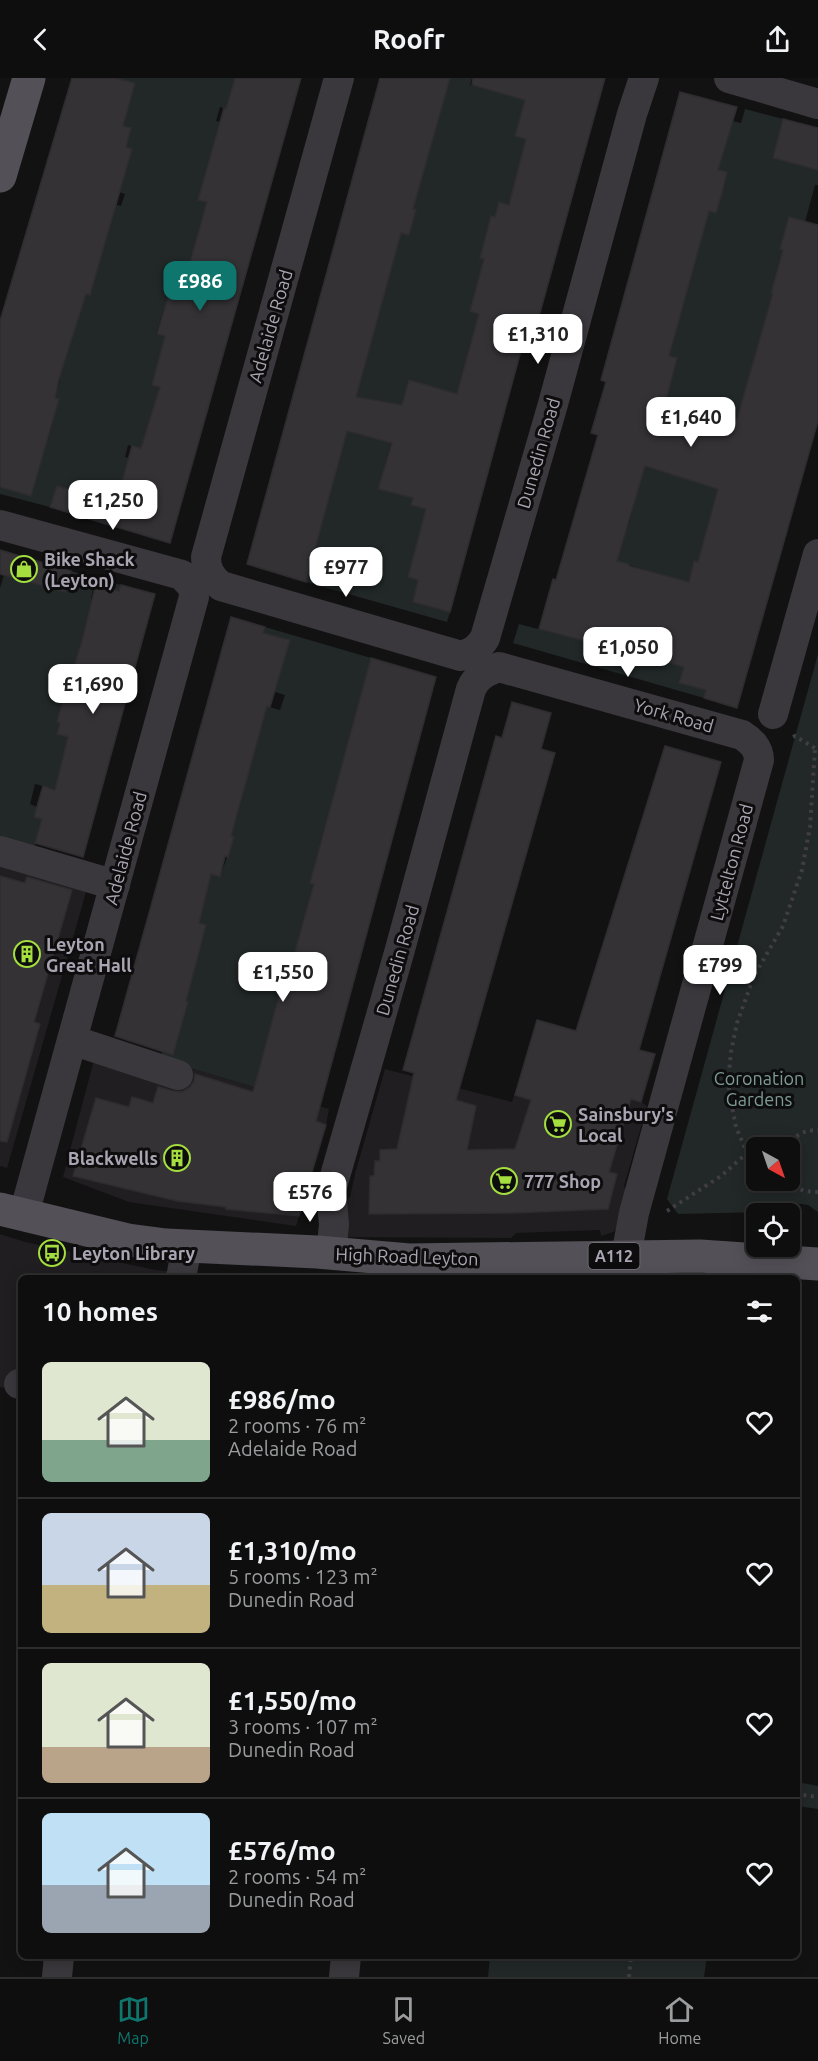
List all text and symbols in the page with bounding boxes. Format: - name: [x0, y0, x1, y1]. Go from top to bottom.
- icon: back: [24, 23, 57, 56]
- icon: share: [761, 23, 794, 56]
- text: Roofr: [373, 24, 445, 54]
- pin: £986: [164, 261, 236, 312]
- street label: Adelaide Road: [244, 267, 296, 385]
- text: £986: [177, 269, 223, 292]
- pin: £1,310: [489, 314, 587, 365]
- text: £1,310: [507, 322, 569, 345]
- street label: Dunedin Road: [513, 395, 563, 511]
- pin: £1,640: [642, 397, 740, 448]
- text: £1,640: [660, 405, 722, 428]
- pin: £1,250: [64, 480, 162, 531]
- text: £1,250: [82, 488, 144, 511]
- pin: £977: [310, 547, 382, 598]
- place label: Bike Shack (Leyton): [44, 549, 135, 591]
- shop icon: Bike Shack (Leyton): [9, 554, 39, 584]
- text: £977: [323, 555, 369, 578]
- pin: £1,050: [579, 627, 677, 678]
- text: £1,050: [597, 635, 659, 658]
- pin: £1,690: [44, 664, 142, 715]
- text: £1,690: [62, 672, 124, 695]
- street label: York Road: [632, 694, 716, 736]
- street label: Adelaide Road: [100, 789, 150, 907]
- street label: Lyttelton Road: [706, 802, 756, 922]
- street label: Dunedin Road: [372, 902, 422, 1018]
- place label: Leyton Great Hall: [46, 934, 132, 975]
- building icon: Leyton Great Hall: [12, 939, 42, 969]
- pin: £799: [684, 945, 756, 996]
- pin: £1,550: [234, 952, 332, 1003]
- text: £799: [697, 953, 743, 976]
- text: £1,550: [252, 960, 314, 983]
- park label: Coronation Gardens: [714, 1068, 804, 1109]
- place label: Sainsbury's Local: [578, 1104, 674, 1145]
- supermarket icon: Sainsbury's Local: [543, 1109, 573, 1139]
- north arrow: [746, 1137, 800, 1191]
- map controls: [746, 1137, 800, 1257]
- building icon: Blackwells: [162, 1143, 192, 1173]
- place label: Blackwells: [68, 1148, 158, 1168]
- supermarket icon: 777 Shop: [489, 1166, 519, 1196]
- place label: 777 Shop: [524, 1171, 601, 1191]
- pin: £576: [274, 1172, 346, 1223]
- text: £576: [287, 1180, 333, 1203]
- button: locate: [746, 1203, 800, 1257]
- bus stop icon: Leyton Library: [37, 1238, 67, 1268]
- place label: Leyton Library: [72, 1243, 196, 1263]
- road number: A112: [588, 1243, 640, 1269]
- street label: High Road Leyton: [335, 1244, 479, 1268]
- icon: filters: [743, 1295, 776, 1328]
- text: 10 homes: [42, 1297, 158, 1326]
- text: £986/mo: [228, 1385, 336, 1414]
- icon: home: [90, 1386, 162, 1458]
- icon: heart: [743, 1406, 776, 1439]
- text: 2 rooms · 76 m²: [228, 1414, 366, 1437]
- text: Adelaide Road: [228, 1437, 358, 1460]
- text: £1,310/mo: [228, 1536, 357, 1565]
- icon: home: [90, 1537, 162, 1609]
- icon: heart: [743, 1557, 776, 1590]
- text: 5 rooms · 123 m²: [228, 1565, 378, 1588]
- text: Dunedin Road: [228, 1588, 355, 1611]
- text: £1,550/mo: [228, 1686, 357, 1715]
- icon: home: [90, 1687, 162, 1759]
- icon: heart: [743, 1707, 776, 1740]
- text: 3 rooms · 107 m²: [228, 1715, 378, 1738]
- text: Dunedin Road: [228, 1738, 355, 1761]
- text: £576/mo: [228, 1836, 336, 1865]
- icon: home: [90, 1837, 162, 1909]
- icon: heart: [743, 1857, 776, 1890]
- text: 2 rooms · 54 m²: [228, 1865, 366, 1888]
- text: Dunedin Road: [228, 1888, 355, 1911]
- tab: Map: [117, 1993, 150, 2047]
- tab: Saved: [383, 1993, 425, 2047]
- tab: Home: [658, 1993, 701, 2047]

